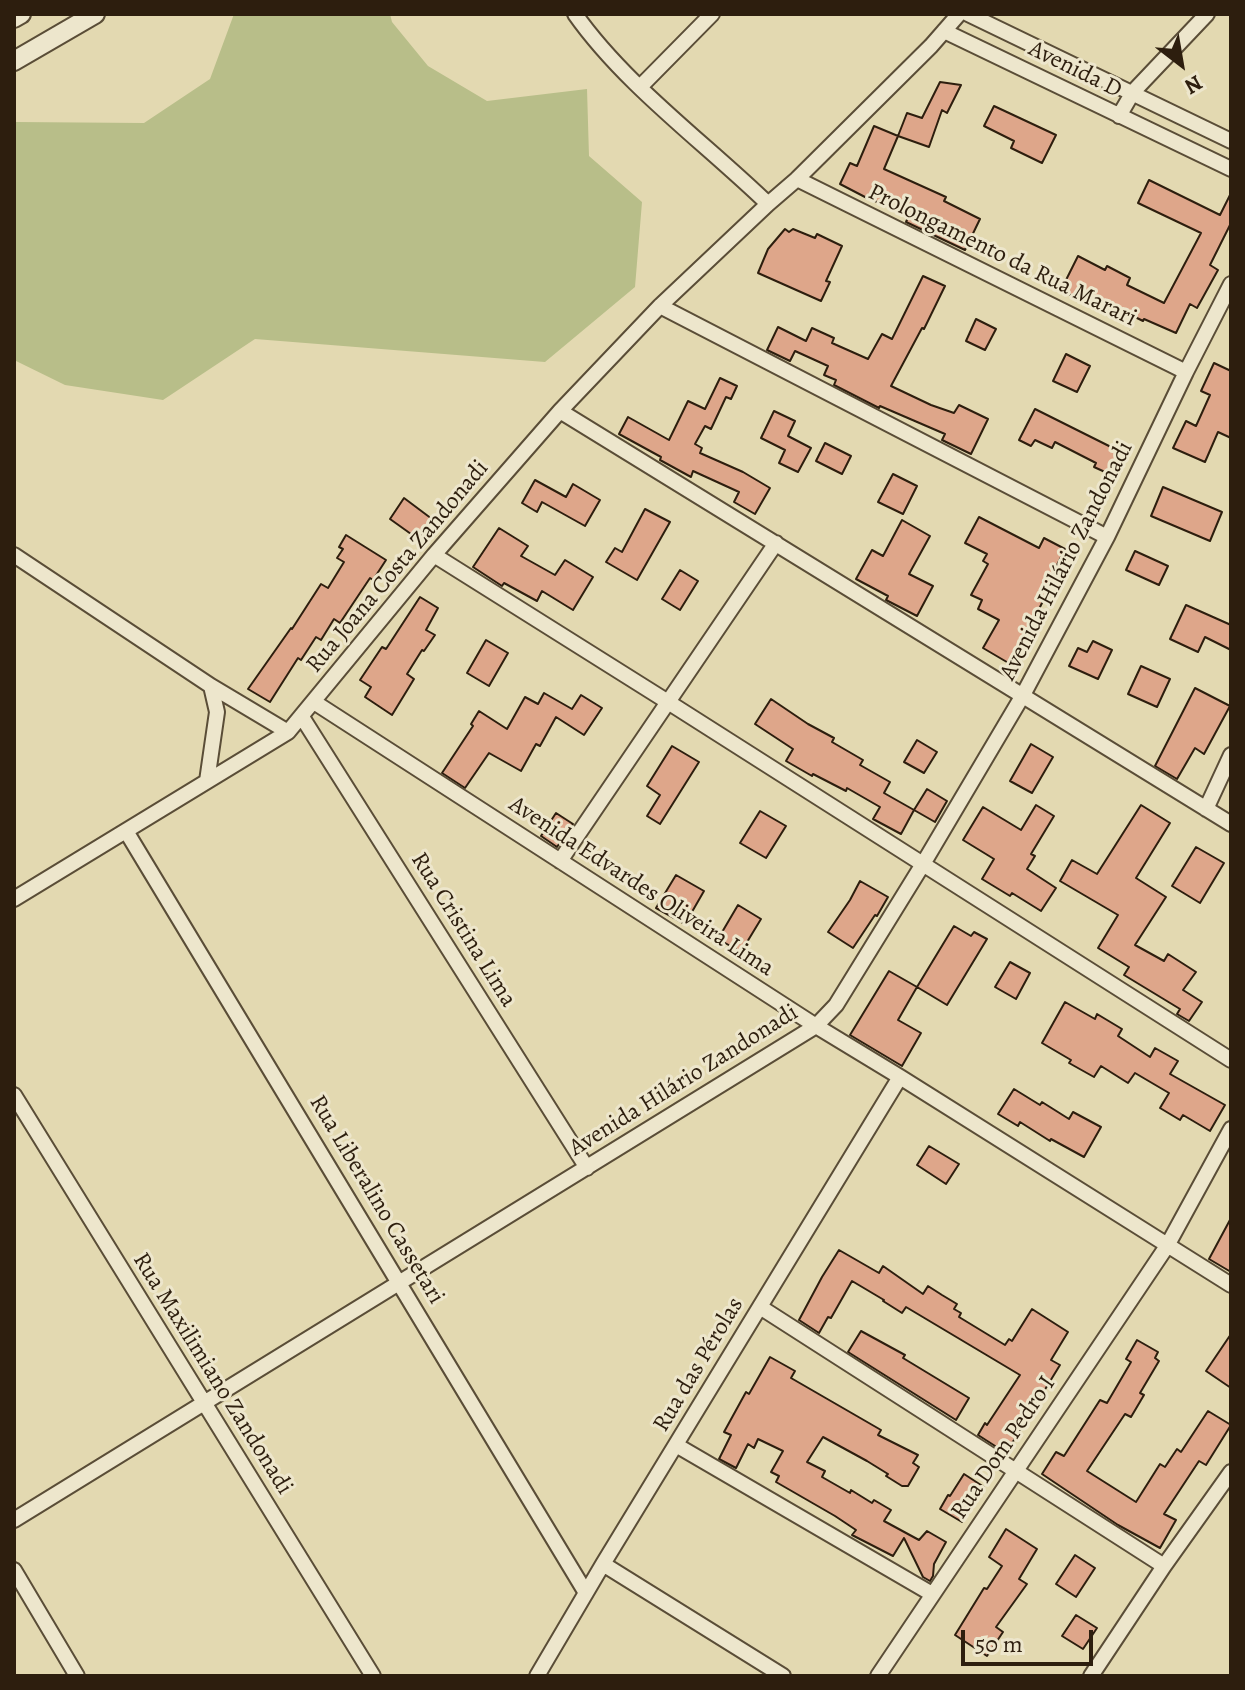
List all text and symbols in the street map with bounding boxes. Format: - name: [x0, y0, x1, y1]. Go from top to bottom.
- north arrow: [1141, 24, 1221, 104]
- street label: Avenida D: [1024, 35, 1126, 105]
- text: N: [1179, 68, 1208, 102]
- street label: Prolongamento da Rua Marari: [863, 178, 1141, 334]
- street label: Avenida Hilário Zandonadi: [994, 437, 1140, 685]
- street label: Rua Joana Costa Zandonadi: [301, 455, 495, 679]
- street label: Avenida Edvardes Oliveira Lima: [503, 790, 779, 984]
- street label: Rua Cristina Lima: [404, 847, 522, 1013]
- street label: Avenida Hilário Zandonadi: [564, 999, 804, 1163]
- street label: Rua Liberalino Cassetari: [302, 1090, 450, 1310]
- street label: Rua Maxilimiano Zandonadi: [126, 1248, 298, 1500]
- street label: Rua das Pérolas: [648, 1293, 750, 1437]
- street label: Rua Dom Pedro I: [946, 1371, 1062, 1525]
- scale bar: [965, 1614, 1097, 1664]
- text: 50 m: [975, 1628, 1023, 1660]

